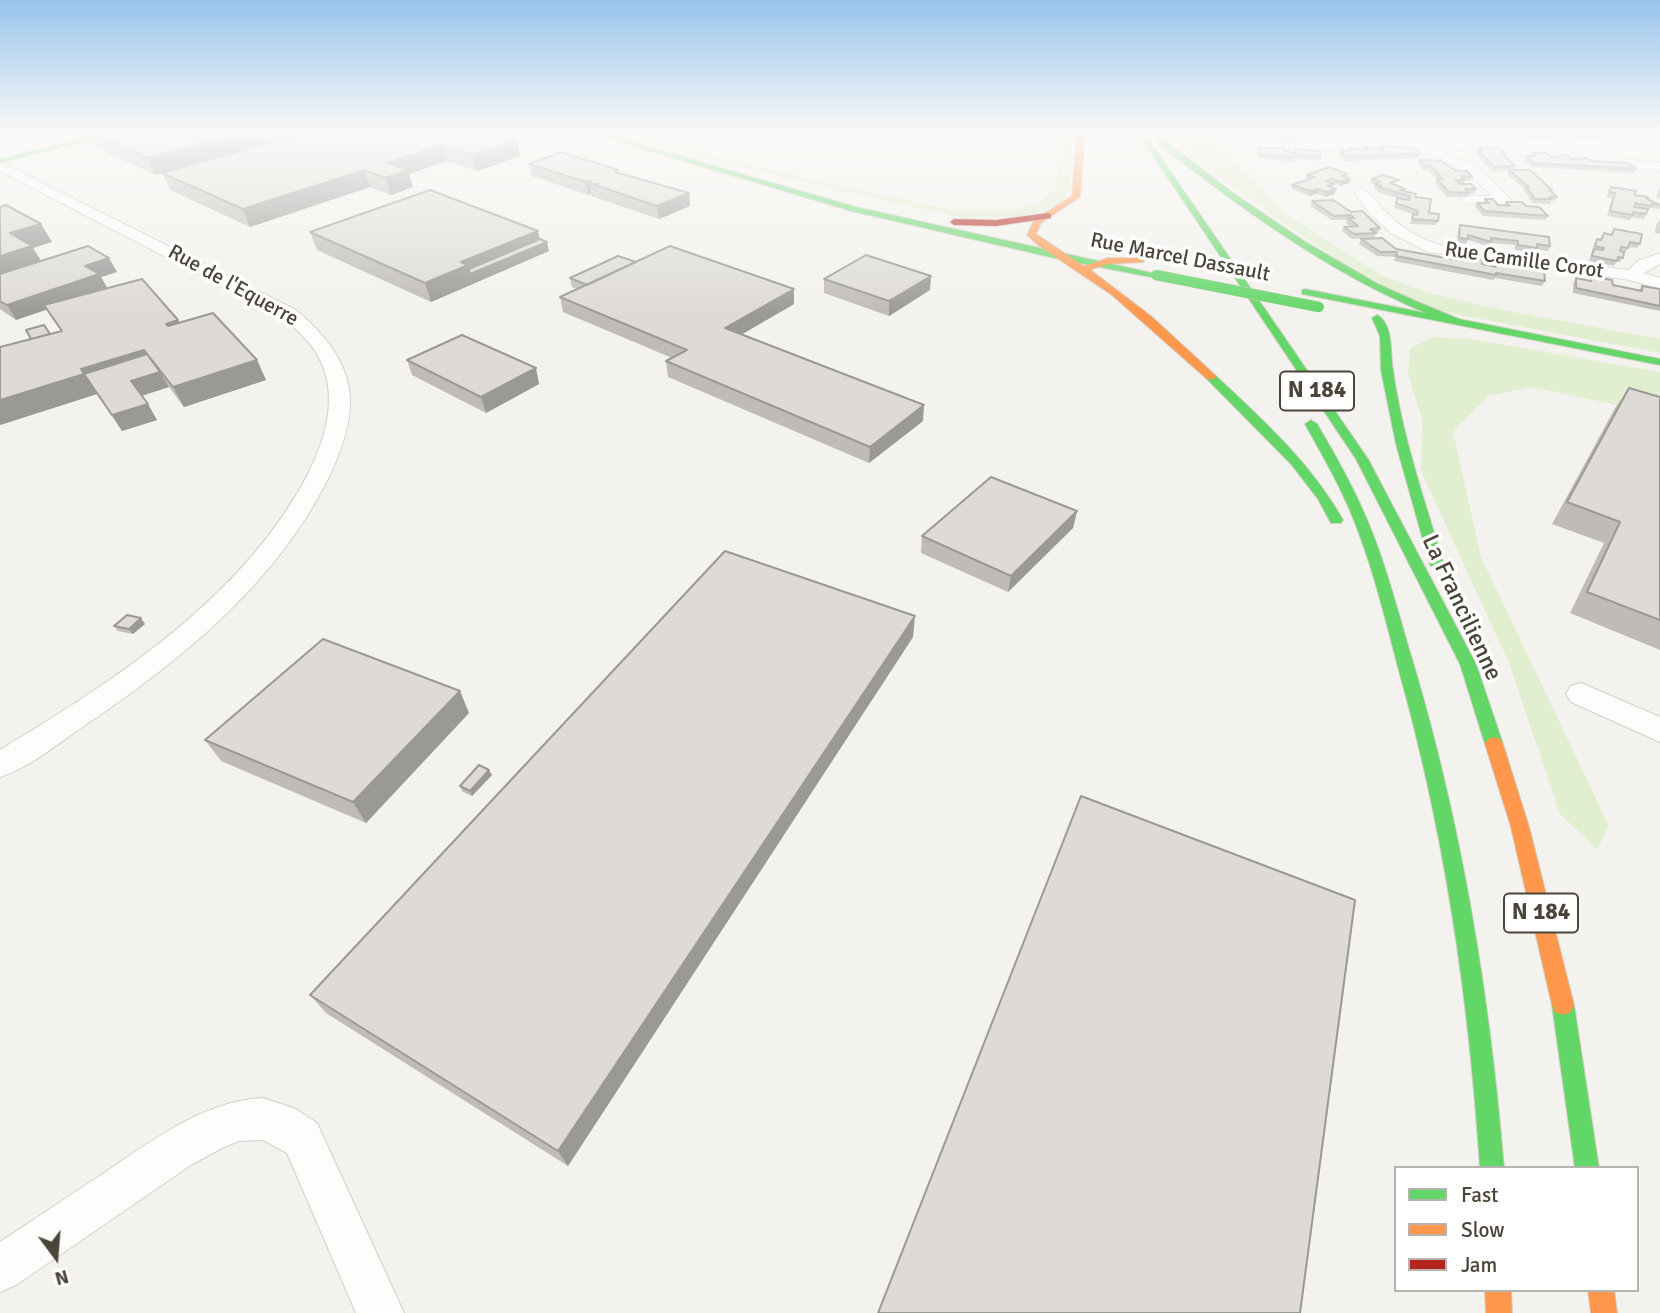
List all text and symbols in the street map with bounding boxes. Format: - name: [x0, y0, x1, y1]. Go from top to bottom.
- street label: Rue Marcel Dassault: [1088, 228, 1272, 288]
- street label: Rue Camille Corot: [1443, 237, 1605, 285]
- street label: Rue de l'Equerre: [163, 240, 303, 332]
- road number: N 184: [1280, 372, 1354, 410]
- street label: La Francilienne: [1415, 531, 1507, 685]
- road number: N 184: [1504, 893, 1578, 932]
- legend: [1394, 1166, 1639, 1292]
- text: Fast: [1461, 1182, 1498, 1208]
- text: Slow: [1461, 1217, 1505, 1243]
- north arrow: [21, 1222, 91, 1292]
- text: Jam: [1461, 1252, 1497, 1278]
- text: N: [52, 1264, 71, 1291]

